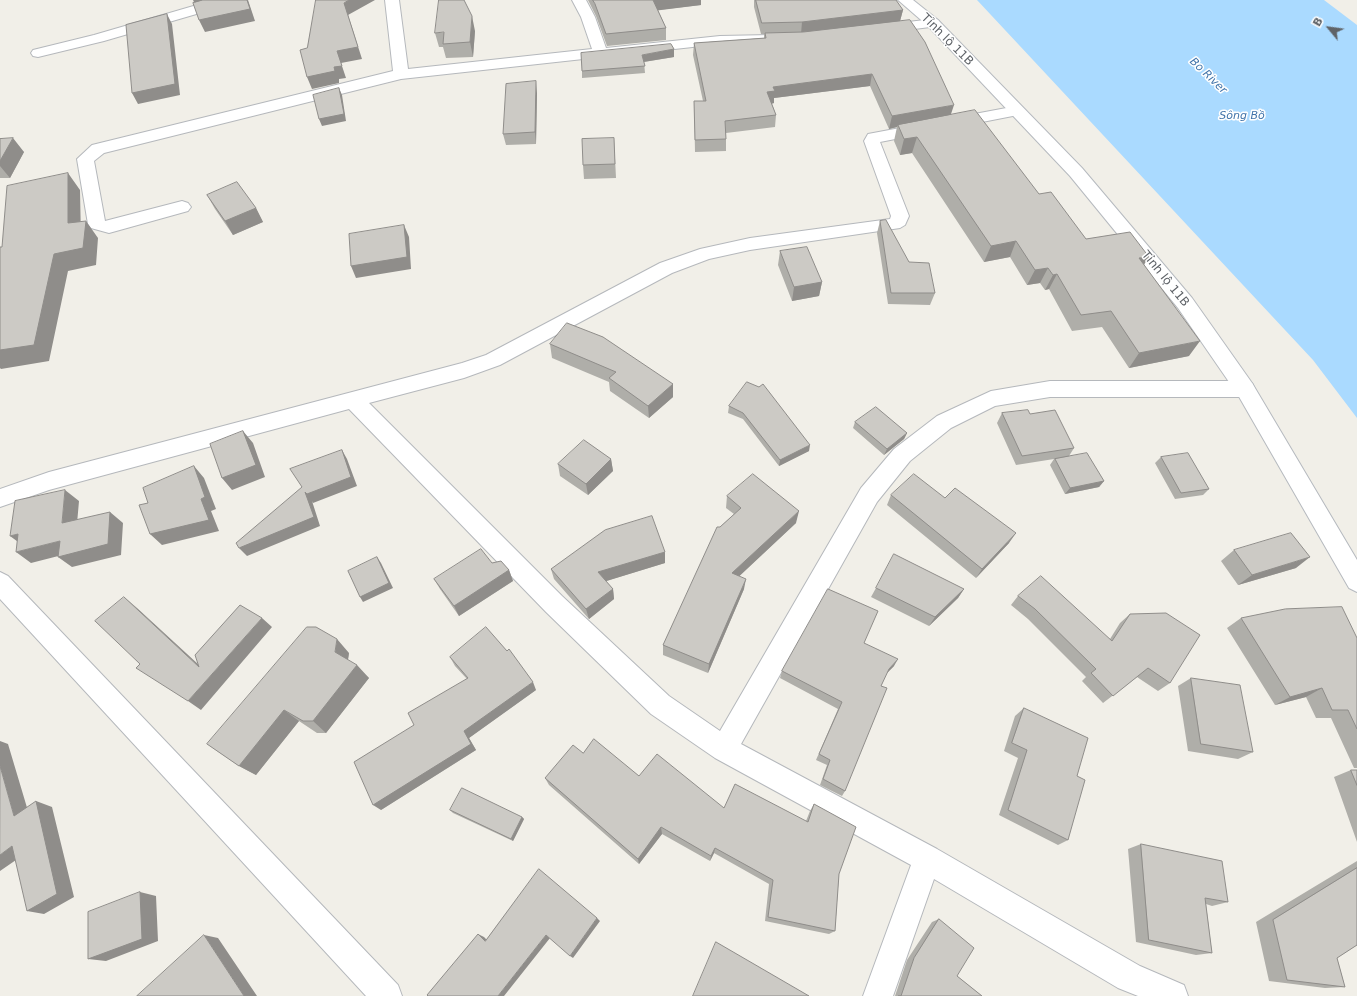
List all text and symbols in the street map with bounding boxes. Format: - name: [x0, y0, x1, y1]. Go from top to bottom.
- north arrow: [1309, 8, 1349, 48]
- street label: Tỉnh lộ 11B: [918, 11, 976, 69]
- text: B: [1310, 15, 1326, 29]
- water label: Bo River: [1187, 55, 1229, 97]
- water label: Sông Bồ: [1219, 109, 1265, 123]
- street label: Tỉnh lộ 11B: [1138, 248, 1192, 310]

